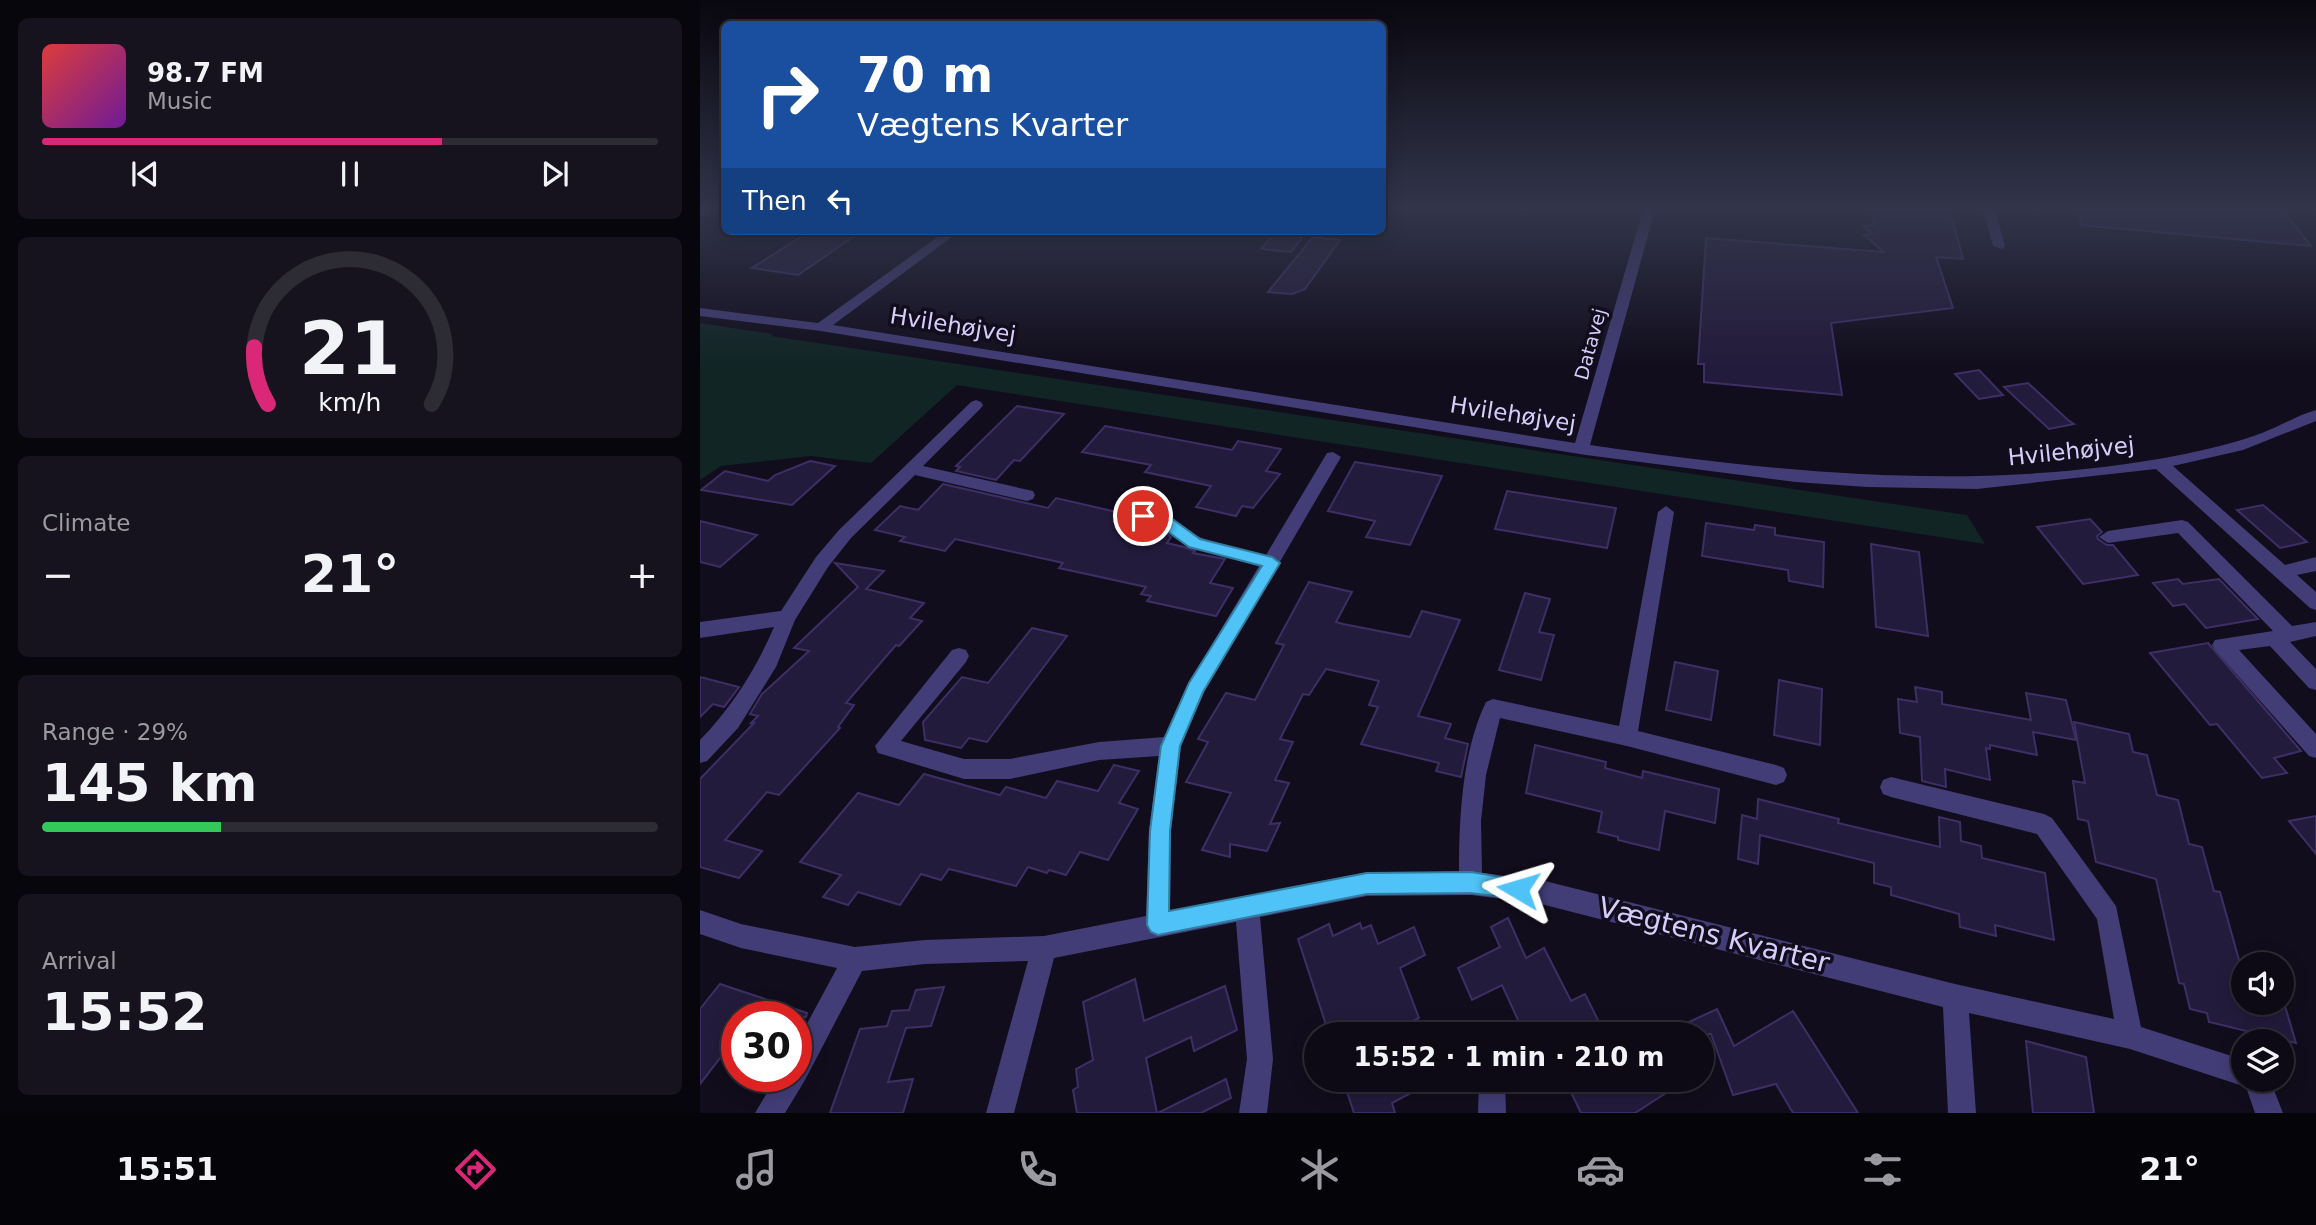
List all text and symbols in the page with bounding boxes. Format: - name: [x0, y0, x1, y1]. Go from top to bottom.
- text: 70 m: [857, 47, 993, 104]
- icon: right: [742, 49, 833, 140]
- text: 98.7 FM: [147, 58, 264, 88]
- text: Music: [147, 88, 212, 114]
- text: Vægtens Kvarter: [857, 106, 1128, 144]
- icon: previous: [126, 155, 164, 193]
- icon: pause: [331, 155, 369, 193]
- icon: next: [536, 155, 574, 193]
- icon: left: [821, 182, 859, 220]
- text: Then: [742, 186, 807, 216]
- street label: Hvilehøjvej: [888, 302, 1018, 348]
- text: 21: [299, 306, 401, 391]
- street label: Datavej: [1570, 306, 1610, 382]
- text: km/h: [318, 387, 382, 416]
- street label: Hvilehøjvej: [1448, 391, 1578, 437]
- street label: Hvilehøjvej: [2006, 431, 2136, 471]
- pin: [1113, 486, 1173, 546]
- icon: arrive: [1124, 497, 1162, 535]
- text: Climate: [42, 510, 131, 536]
- text: 21°: [301, 544, 399, 604]
- text: −: [42, 553, 74, 597]
- text: +: [626, 553, 658, 597]
- text: Range · 29%: [42, 719, 188, 745]
- text: 145 km: [42, 753, 257, 813]
- position arrow: [1481, 852, 1555, 926]
- street label: Vægtens Kvarter: [1595, 890, 1834, 980]
- text: Arrival: [42, 948, 117, 974]
- map controls: [2231, 952, 2294, 1092]
- button: sound: [2231, 952, 2294, 1015]
- text: 15:52: [42, 982, 208, 1042]
- speed limit sign: 30: [721, 1001, 812, 1092]
- button: layers: [2231, 1029, 2294, 1092]
- text: 15:52 · 1 min · 210 m: [1354, 1042, 1664, 1072]
- icon: directions: [451, 1145, 500, 1194]
- icon: music: [732, 1145, 781, 1194]
- icon: phone: [1013, 1145, 1062, 1194]
- icon: climate: [1295, 1145, 1344, 1194]
- icon: car: [1576, 1145, 1625, 1194]
- icon: filters: [1858, 1145, 1907, 1194]
- text: 15:51: [116, 1150, 218, 1188]
- text: 21°: [2139, 1150, 2200, 1188]

